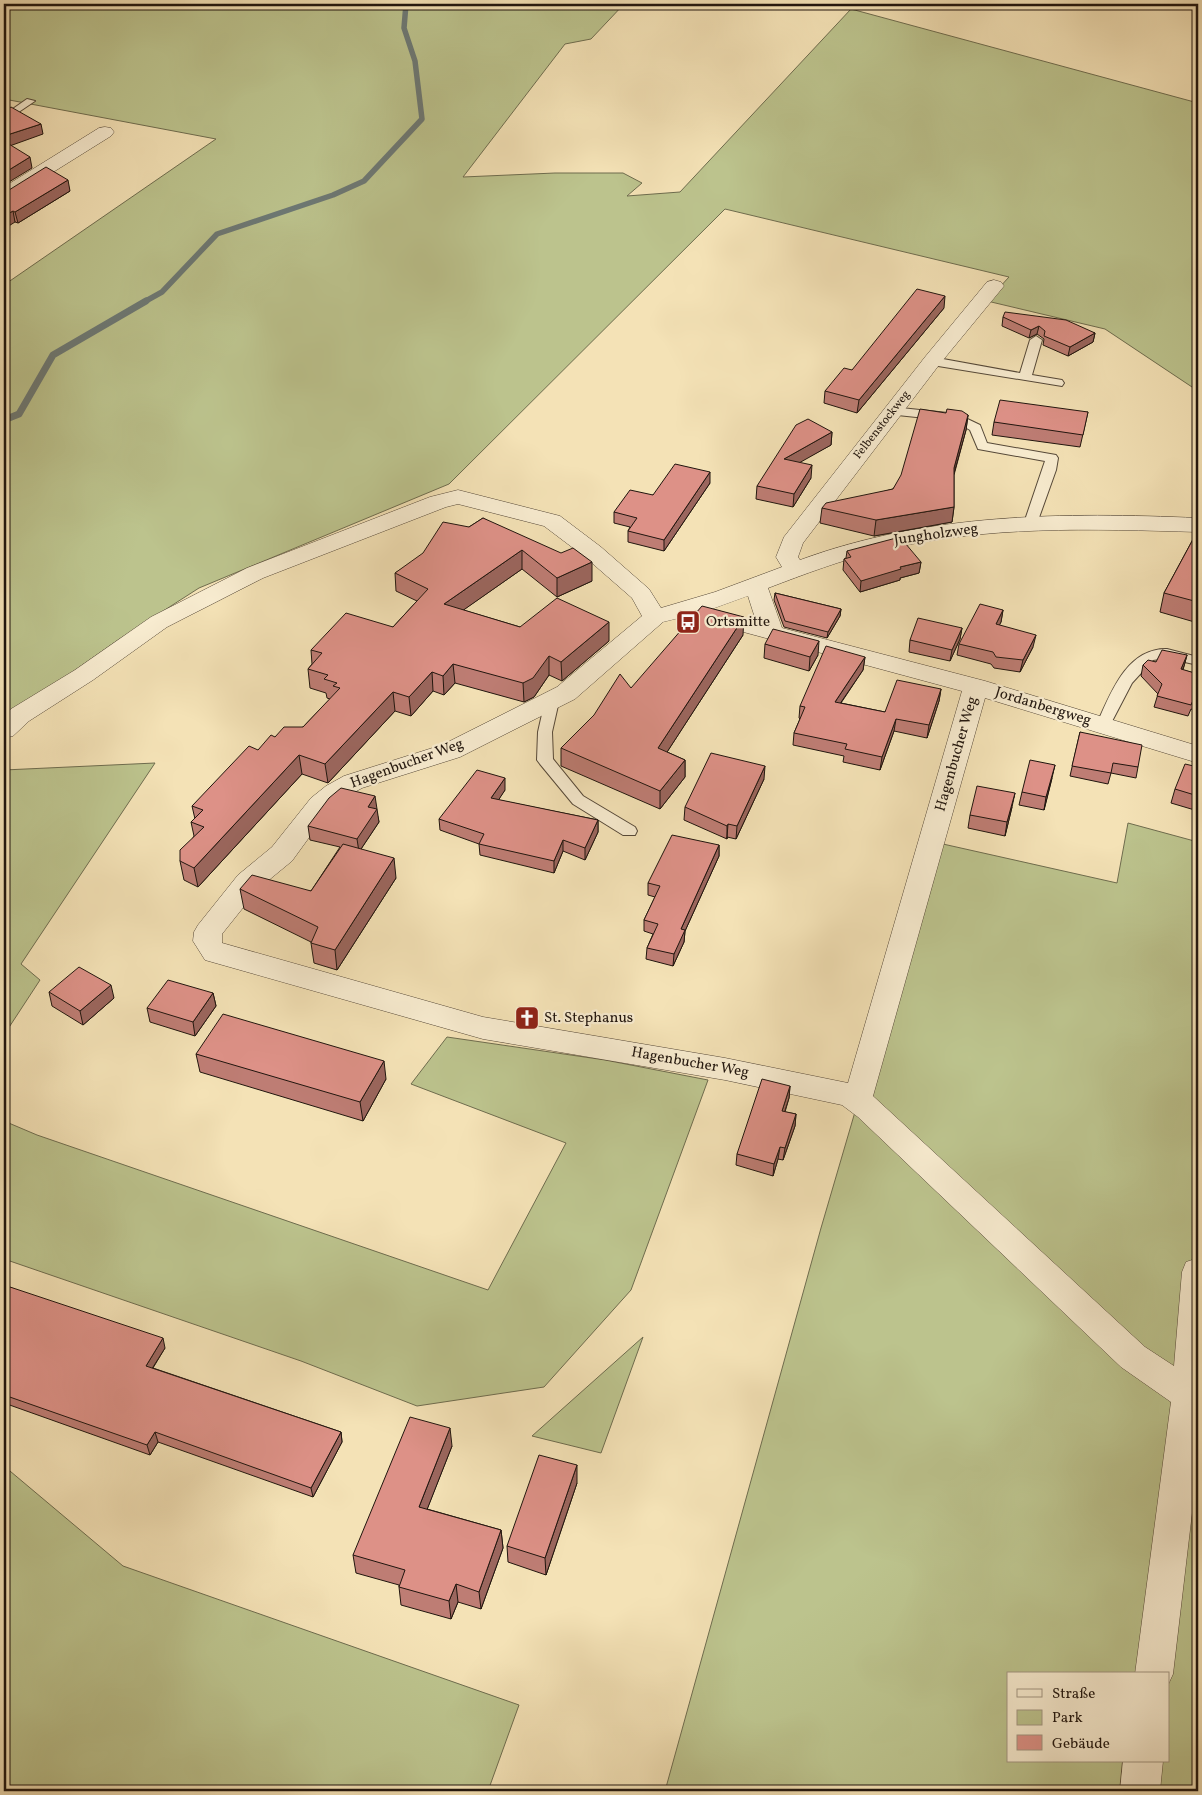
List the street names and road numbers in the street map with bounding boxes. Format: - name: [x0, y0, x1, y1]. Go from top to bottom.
- street label: Felbenstockweg: [850, 387, 914, 463]
- street label: Jungholzweg: [892, 519, 980, 551]
- street label: Jordanbergweg: [992, 682, 1094, 732]
- street label: Hagenbucher Weg: [931, 694, 984, 814]
- street label: Hagenbucher Weg: [347, 734, 467, 794]
- street label: Hagenbucher Weg: [630, 1042, 751, 1084]

